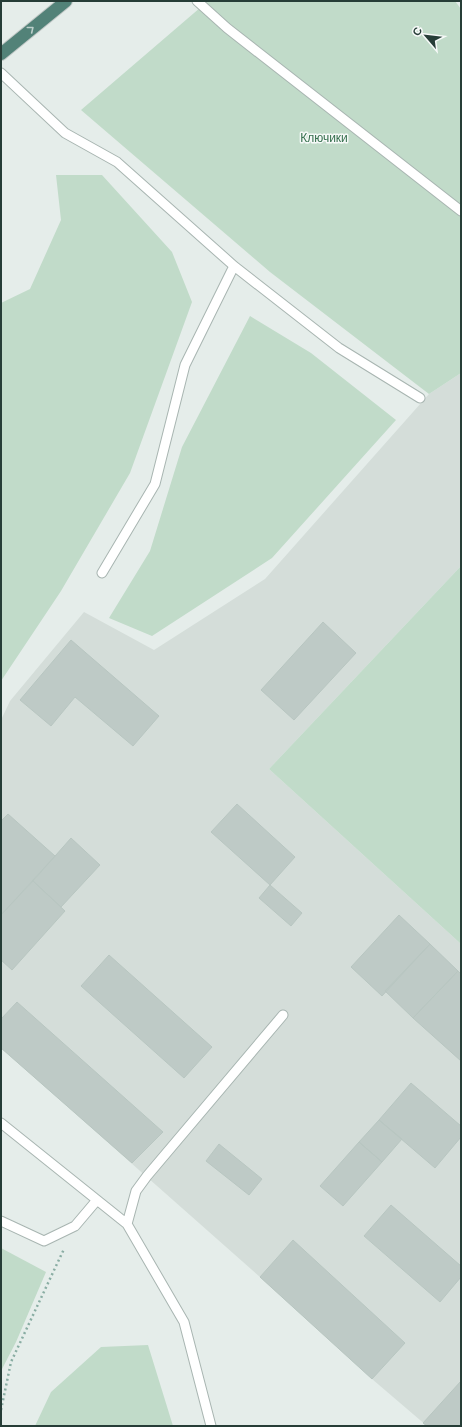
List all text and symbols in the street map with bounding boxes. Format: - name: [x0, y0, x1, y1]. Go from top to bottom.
- north arrow: [406, 16, 446, 56]
- text: С: [409, 24, 424, 38]
- one-way arrow: [27, 27, 34, 34]
- park label: Ключики: [300, 130, 348, 144]

